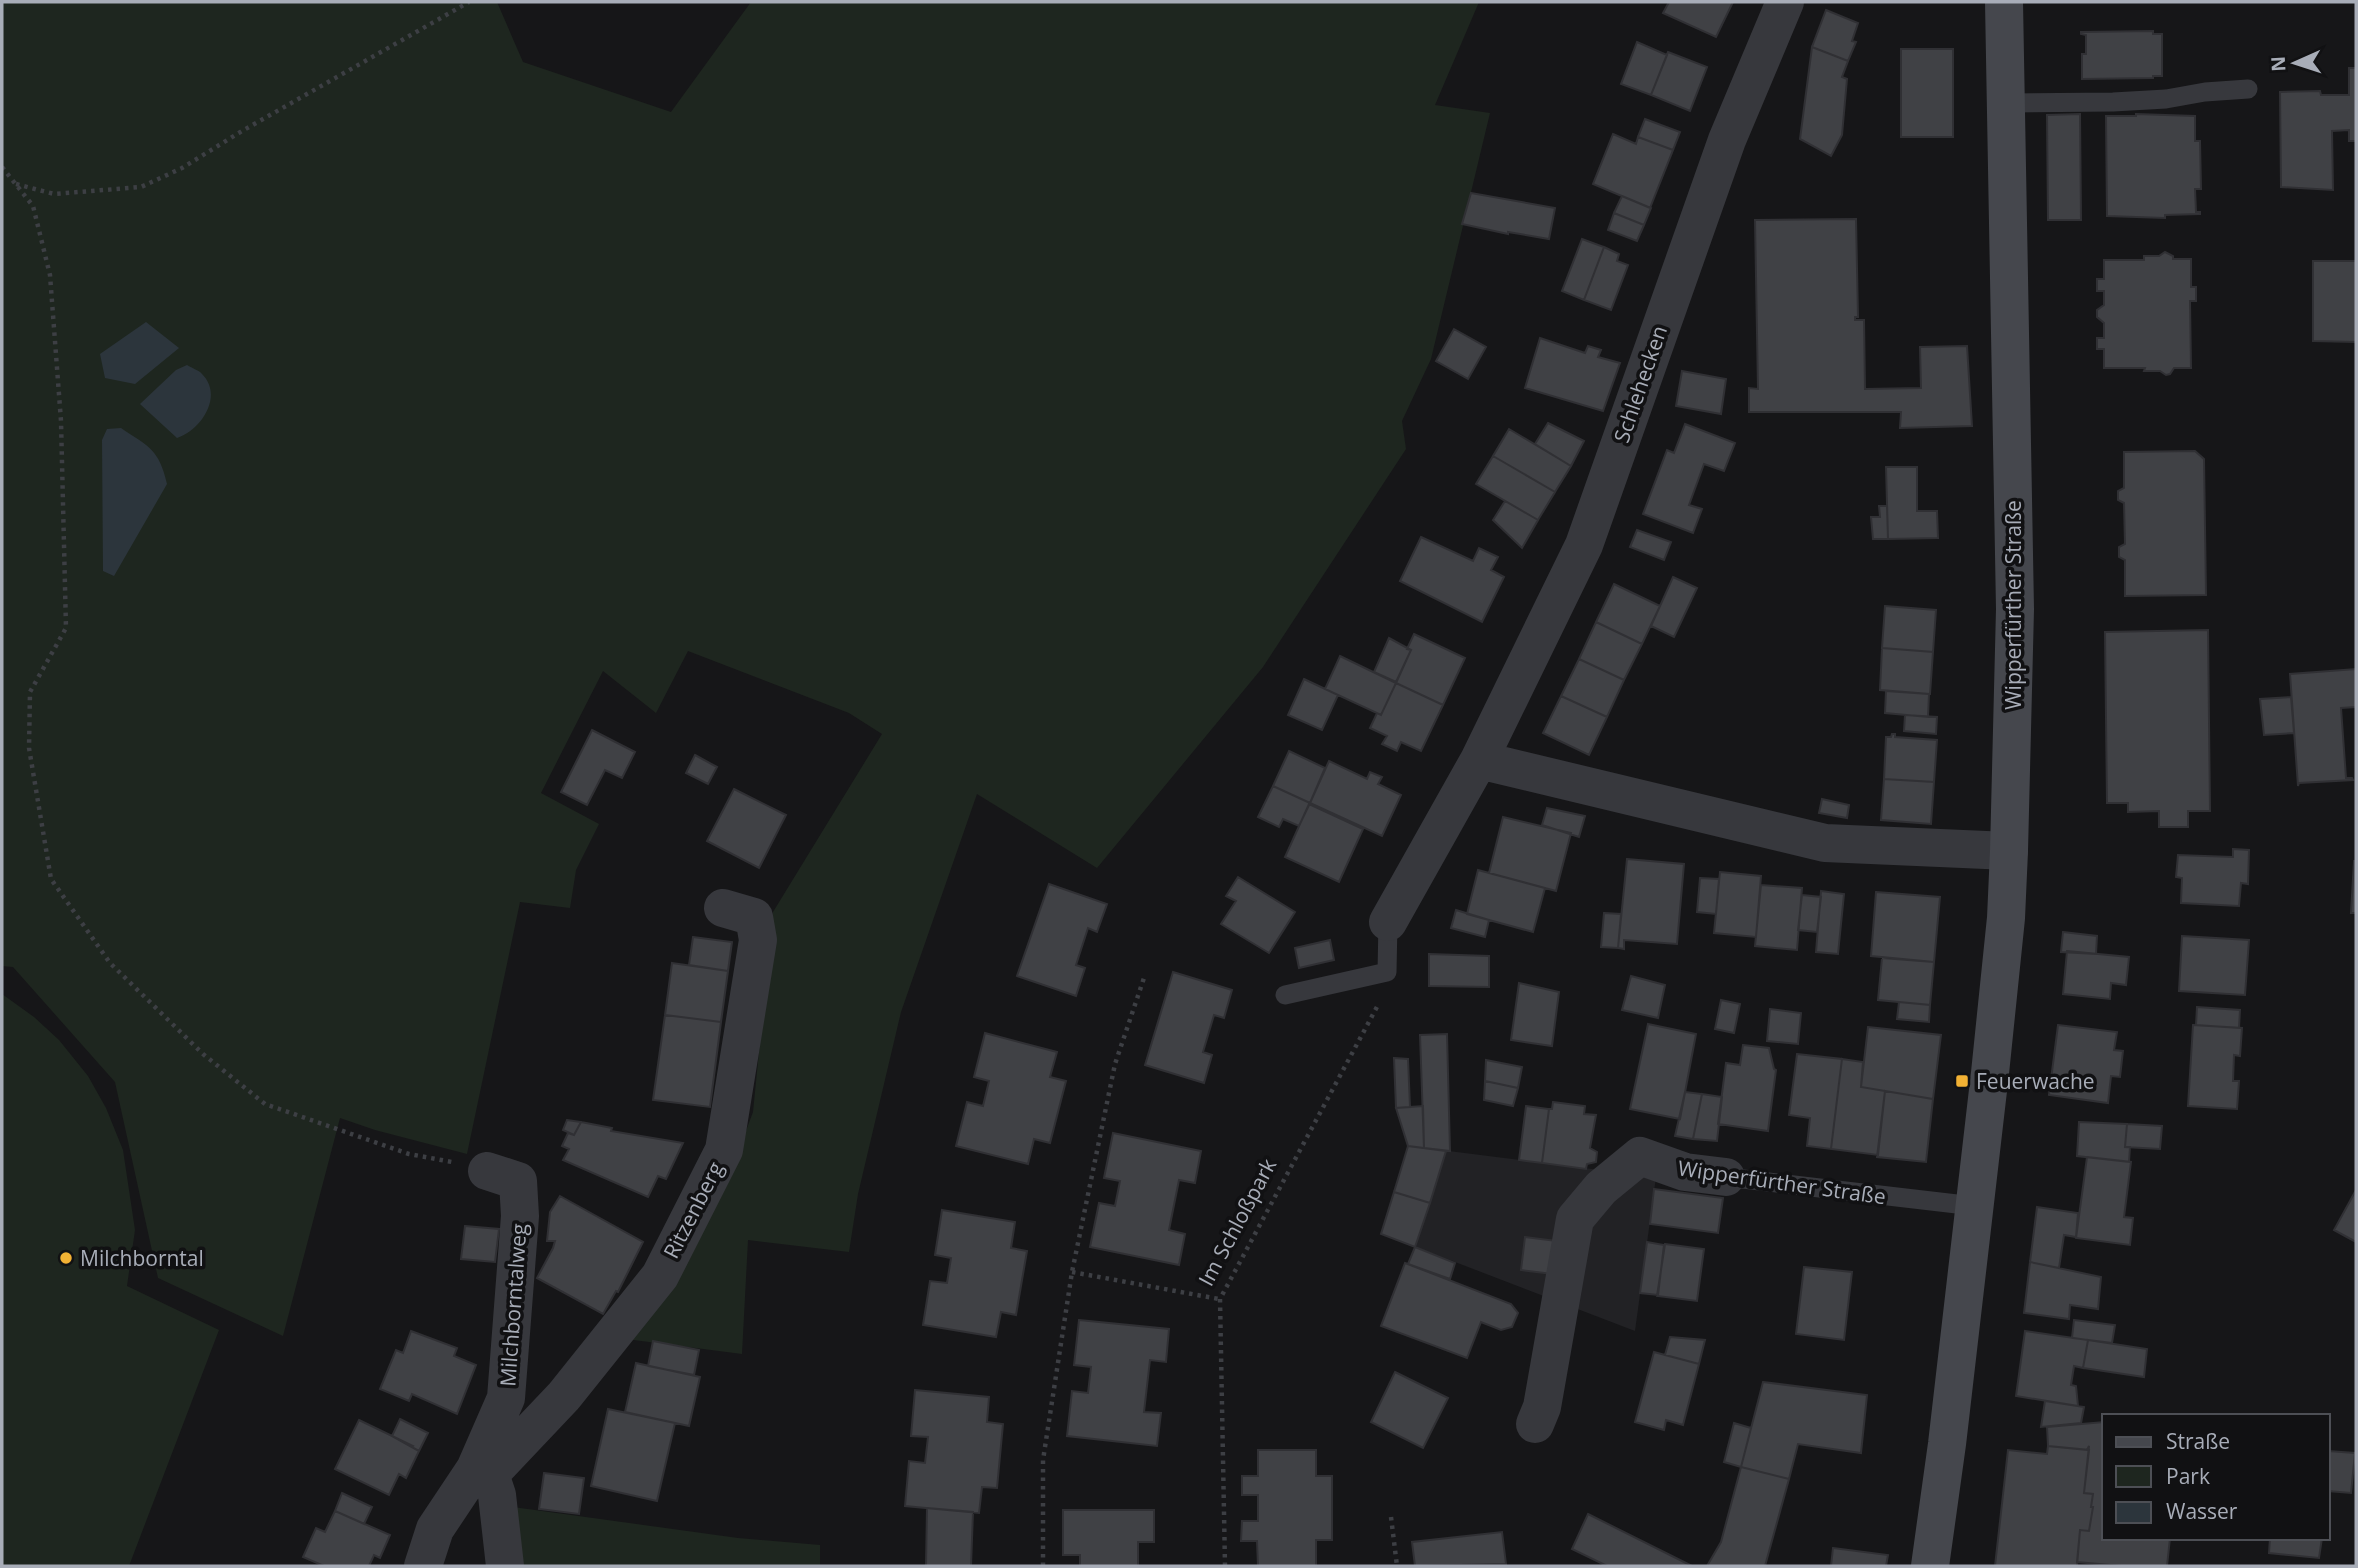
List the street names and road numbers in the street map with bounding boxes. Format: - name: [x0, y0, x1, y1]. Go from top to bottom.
- street label: Schlehecken: [1607, 322, 1673, 446]
- street label: Wipperfürther Straße: [1999, 500, 2027, 710]
- street label: Im Schloßpark: [1192, 1153, 1282, 1291]
- street label: Wipperfürther Straße: [1676, 1154, 1888, 1210]
- street label: Ritzenberg: [657, 1157, 729, 1263]
- street label: Milchborntalweg: [493, 1223, 533, 1387]

